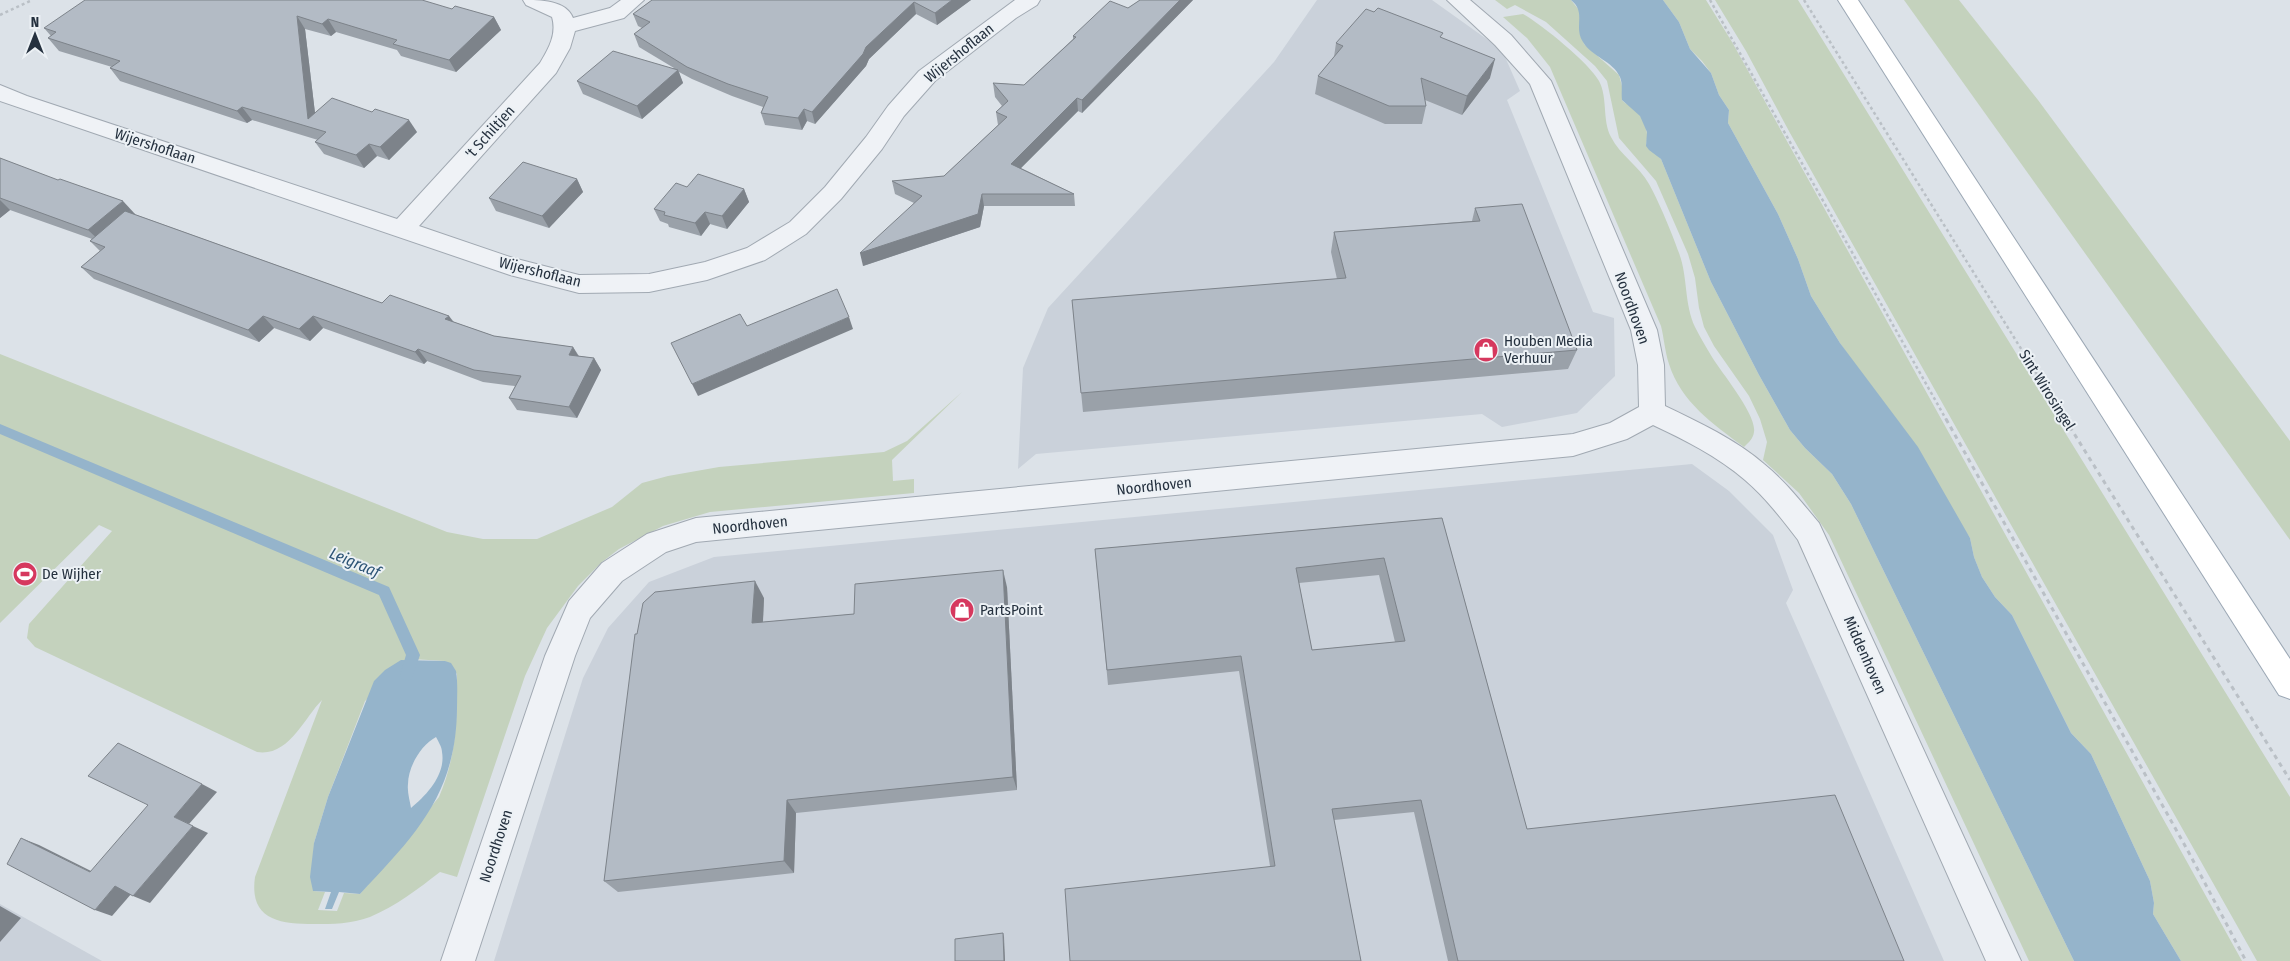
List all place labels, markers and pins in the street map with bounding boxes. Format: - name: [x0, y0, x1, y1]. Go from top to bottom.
- place label: Houben Media Verhuur: [1504, 332, 1593, 367]
- shop icon: Houben Media Verhuur: [1473, 337, 1499, 363]
- sports icon: De Wijher: [12, 561, 38, 587]
- place label: De Wijher: [42, 565, 102, 583]
- shop icon: PartsPoint: [949, 597, 975, 623]
- place label: PartsPoint: [980, 601, 1043, 619]

